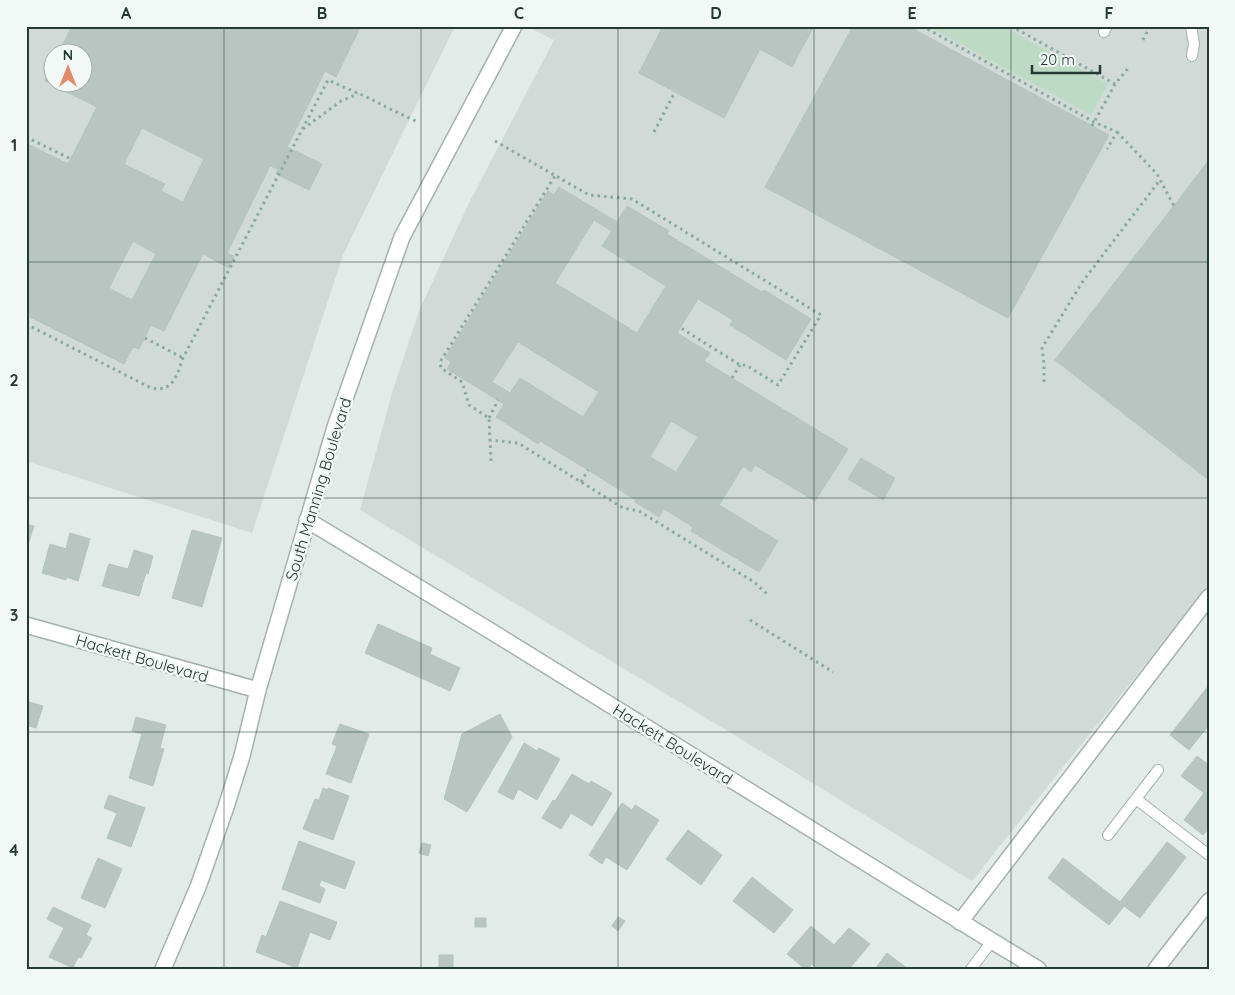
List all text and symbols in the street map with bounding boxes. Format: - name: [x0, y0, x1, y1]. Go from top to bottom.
- text: A: [121, 3, 132, 23]
- text: B: [317, 3, 327, 23]
- text: C: [514, 3, 524, 23]
- text: D: [710, 3, 722, 23]
- text: E: [907, 3, 917, 23]
- text: F: [1105, 3, 1114, 23]
- north arrow: [42, 42, 92, 92]
- scale bar: [1032, 42, 1100, 74]
- text: N: [63, 46, 73, 64]
- text: 20 m: [1040, 50, 1075, 69]
- text: 1: [11, 135, 17, 155]
- text: 2: [9, 370, 19, 390]
- street label: South Manning Boulevard: [281, 395, 355, 583]
- text: 3: [10, 605, 18, 625]
- street label: Hackett Boulevard: [73, 629, 211, 687]
- street label: Hackett Boulevard: [610, 699, 736, 789]
- text: 4: [9, 840, 19, 860]

